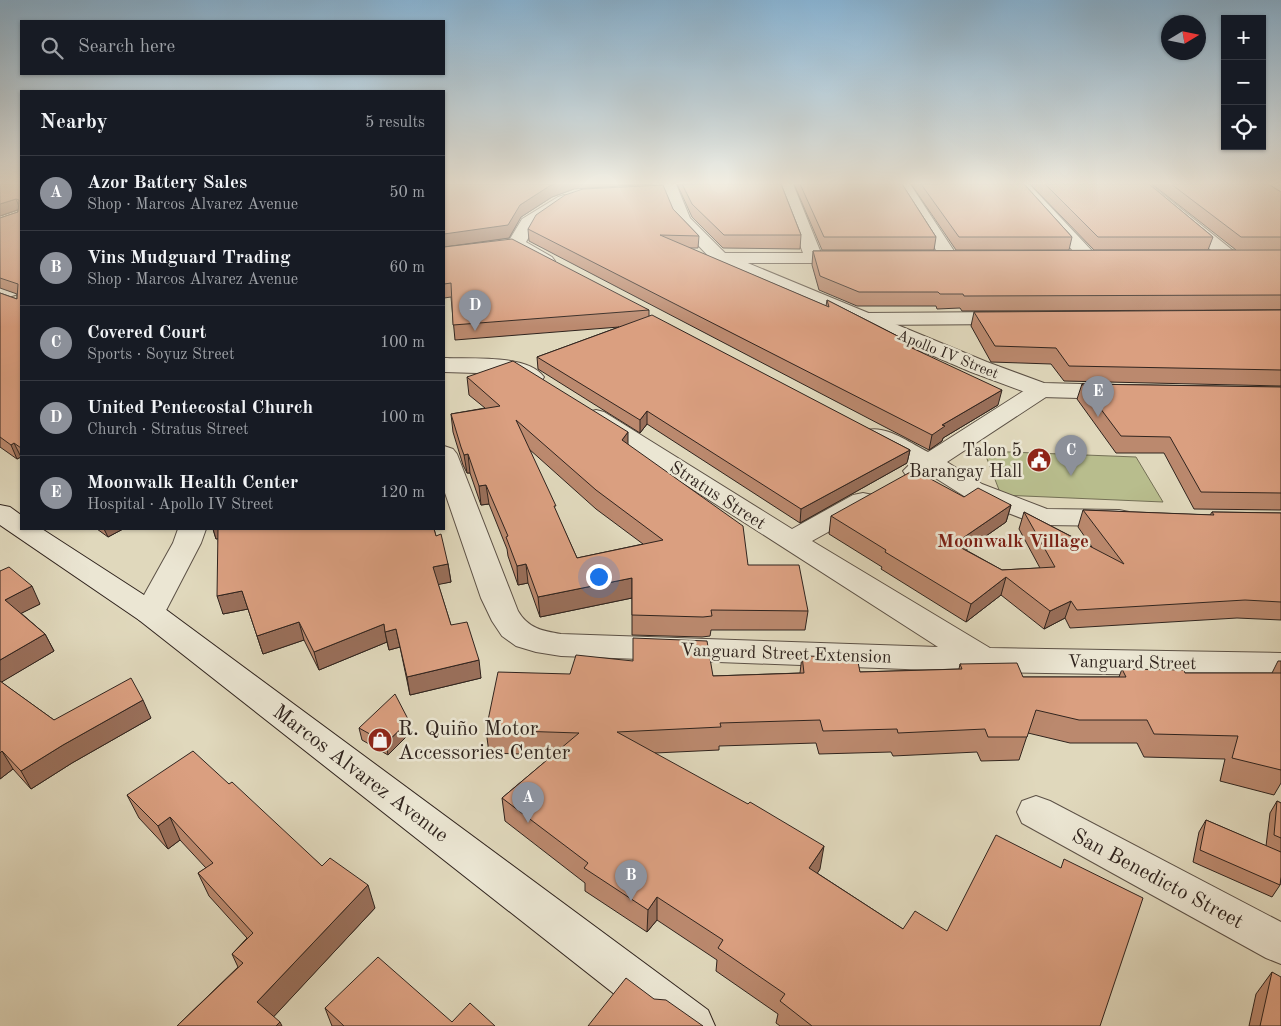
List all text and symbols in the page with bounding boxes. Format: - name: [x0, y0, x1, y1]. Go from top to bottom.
- north arrow: [1161, 15, 1206, 60]
- map controls: [1221, 15, 1266, 150]
- button: +: [1221, 15, 1266, 60]
- search box: [20, 20, 445, 75]
- icon: search: [38, 34, 66, 62]
- text: Search here: [78, 38, 175, 57]
- button: −: [1221, 60, 1266, 105]
- button: locate: [1221, 105, 1266, 150]
- text: Nearby: [40, 112, 108, 133]
- text: 5 results: [365, 115, 425, 131]
- text: Azor Battery Sales: [87, 174, 247, 193]
- text: A: [50, 185, 62, 201]
- text: 50 m: [389, 185, 425, 201]
- text: Shop · Marcos Alvarez Avenue: [87, 197, 298, 213]
- text: Vins Mudguard Trading: [87, 249, 291, 268]
- text: B: [50, 260, 62, 276]
- text: 60 m: [389, 260, 425, 276]
- text: Shop · Marcos Alvarez Avenue: [87, 272, 298, 288]
- pin: D: [459, 290, 491, 331]
- text: Covered Court: [87, 324, 206, 343]
- street label: Apollo IV Street: [895, 328, 1000, 383]
- text: C: [51, 335, 61, 351]
- text: 100 m: [380, 335, 425, 351]
- text: Sports · Soyuz Street: [87, 347, 235, 363]
- pin: E: [1082, 376, 1114, 417]
- text: United Pentecostal Church: [87, 399, 313, 418]
- text: D: [50, 410, 62, 426]
- text: 100 m: [380, 410, 425, 426]
- text: Church · Stratus Street: [87, 422, 249, 438]
- pin: C: [1055, 435, 1087, 476]
- place label: Talon 5 Barangay Hall: [909, 442, 1022, 481]
- public building icon: Talon 5 Barangay Hall: [1026, 447, 1052, 473]
- street label: Stratus Street: [666, 458, 769, 533]
- text: Moonwalk Health Center: [87, 474, 298, 493]
- text: E: [50, 485, 62, 501]
- text: 120 m: [380, 485, 425, 501]
- text: Hospital · Apollo IV Street: [87, 497, 273, 513]
- district label: Moonwalk Village: [937, 533, 1089, 552]
- your location: [586, 564, 612, 590]
- street label: Vanguard Street Extension: [680, 641, 892, 667]
- street label: Vanguard Street: [1067, 653, 1197, 673]
- street label: Marcos Alvarez Avenue: [268, 701, 452, 847]
- place label: R. Quiño Motor Accessories Center: [398, 719, 571, 764]
- shop icon: R. Quiño Motor Accessories Center: [367, 727, 393, 753]
- pin: A: [512, 782, 544, 823]
- street label: San Benedicto Street: [1068, 825, 1246, 933]
- pin: B: [615, 860, 647, 901]

